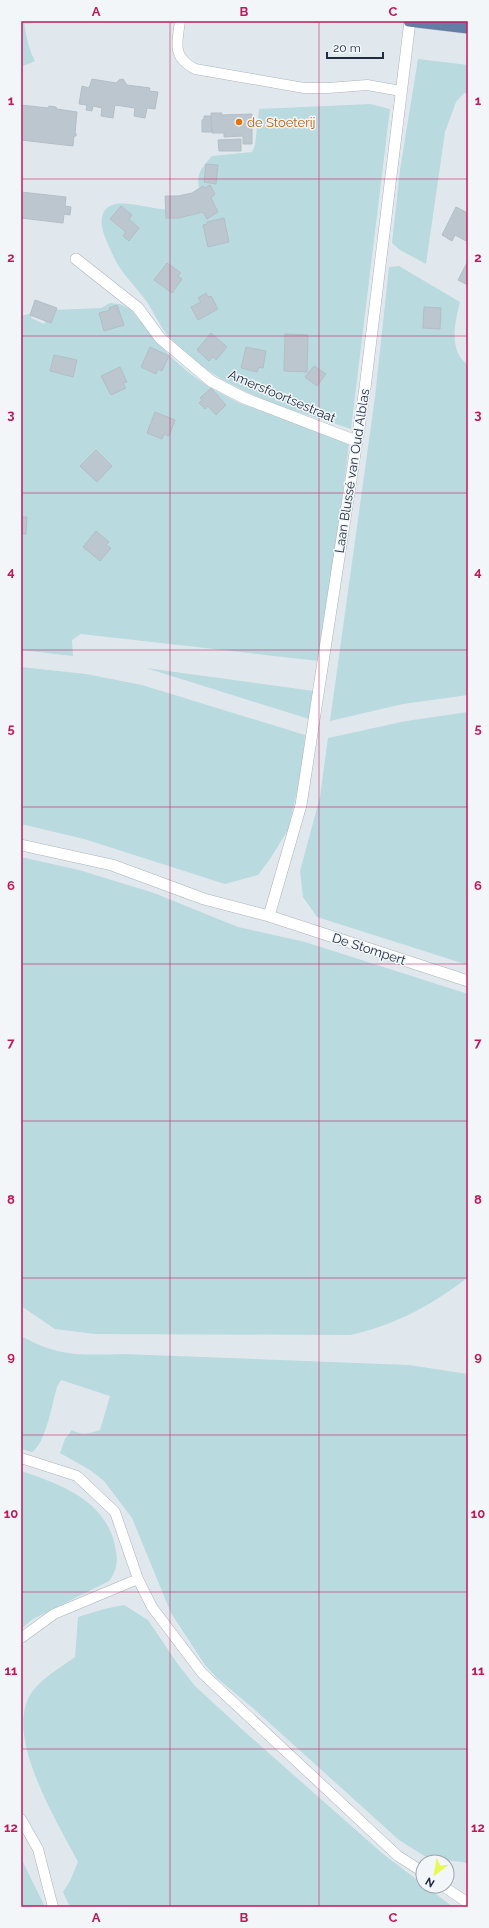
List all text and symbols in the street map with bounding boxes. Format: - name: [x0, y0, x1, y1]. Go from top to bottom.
- text: A: [92, 4, 101, 19]
- text: B: [240, 4, 249, 19]
- text: C: [389, 4, 398, 19]
- scale bar: [327, 34, 383, 60]
- text: 20 m: [333, 41, 361, 55]
- text: 1: [8, 93, 15, 108]
- text: 1: [475, 93, 482, 108]
- place label: de Stoeterij: [247, 115, 316, 130]
- marker: de Stoeterij: [234, 117, 244, 127]
- text: 2: [7, 250, 15, 265]
- text: 2: [474, 250, 482, 265]
- street label: Amersfoortsestraat: [226, 367, 339, 426]
- street label: Laan Blussé van Oud Alblas: [332, 388, 372, 554]
- text: 3: [7, 407, 15, 422]
- text: 3: [474, 407, 482, 422]
- text: 4: [7, 564, 15, 579]
- text: 4: [474, 564, 482, 579]
- text: 5: [7, 721, 15, 736]
- text: 5: [474, 721, 482, 736]
- text: 6: [7, 878, 15, 893]
- text: 6: [474, 878, 482, 893]
- street label: De Stompert: [330, 930, 408, 968]
- text: 7: [7, 1035, 15, 1050]
- text: 7: [474, 1035, 482, 1050]
- text: 8: [7, 1192, 15, 1207]
- text: 8: [474, 1192, 482, 1207]
- text: 9: [7, 1349, 15, 1364]
- text: 9: [474, 1349, 482, 1364]
- text: 10: [4, 1506, 18, 1521]
- text: 10: [471, 1506, 485, 1521]
- text: 11: [5, 1663, 18, 1678]
- text: 11: [472, 1663, 485, 1678]
- text: 12: [4, 1820, 18, 1835]
- text: 12: [471, 1820, 485, 1835]
- north arrow: [415, 1854, 455, 1894]
- text: N: [423, 1874, 437, 1890]
- text: A: [92, 1910, 101, 1925]
- text: B: [240, 1910, 249, 1925]
- text: C: [389, 1910, 398, 1925]

